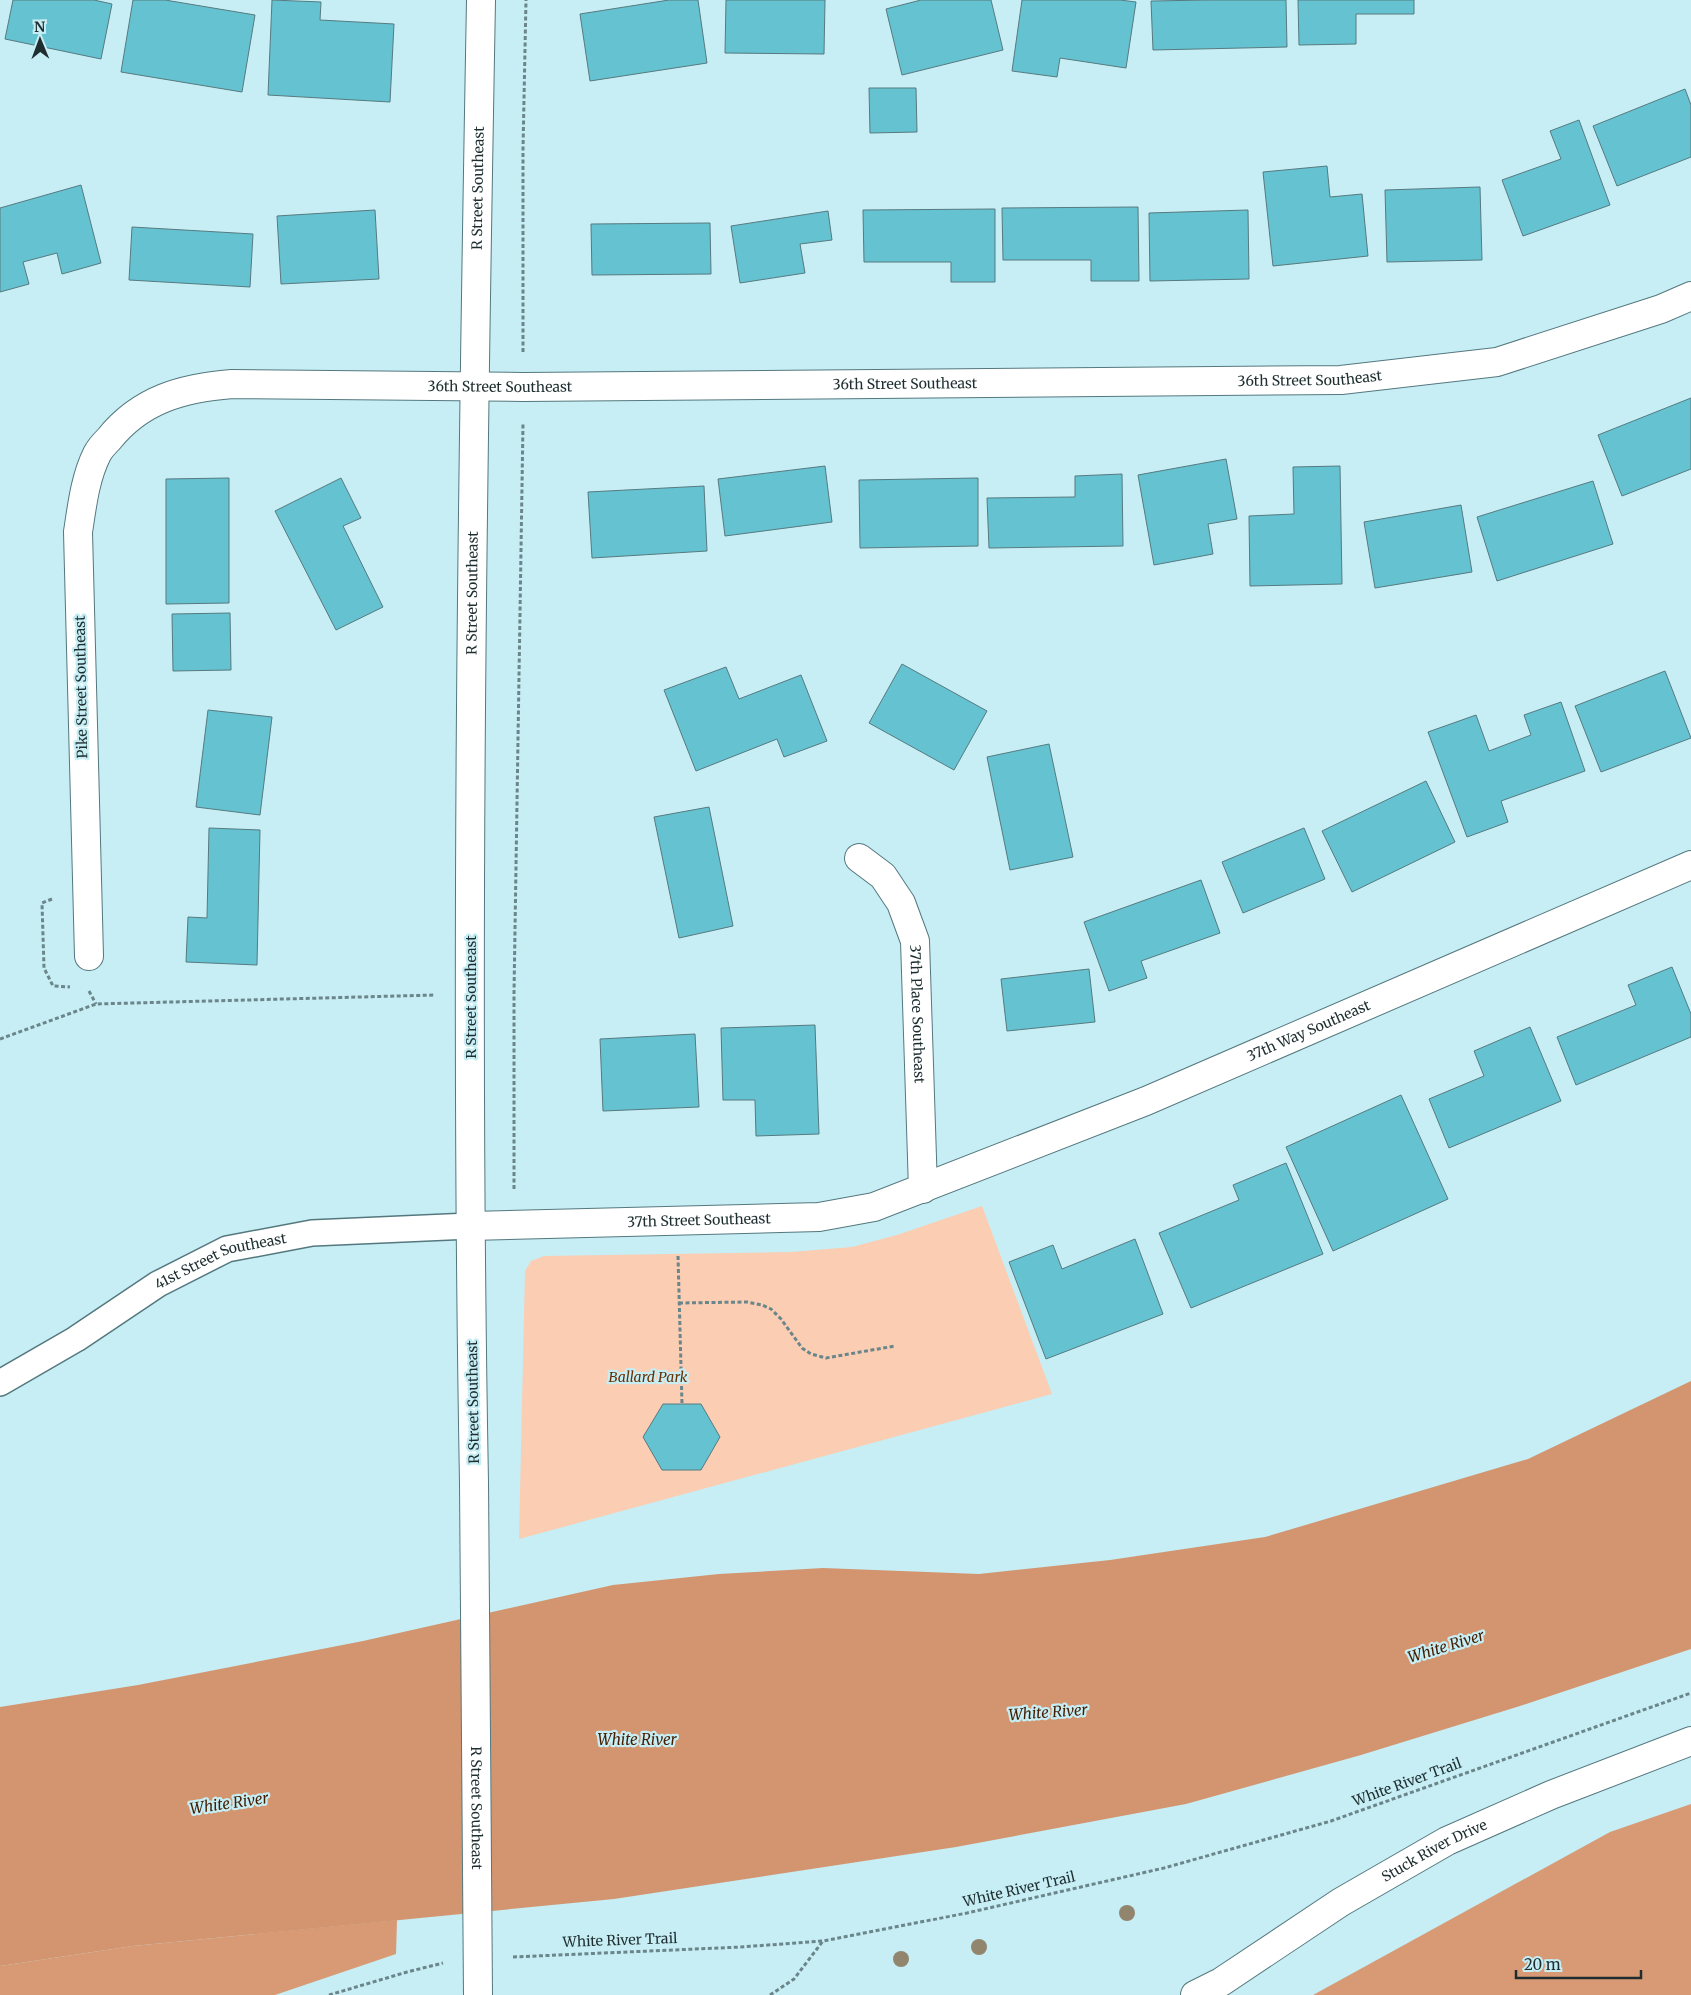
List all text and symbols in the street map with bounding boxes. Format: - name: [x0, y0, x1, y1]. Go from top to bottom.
- north arrow: [15, 15, 65, 65]
- text: N: [34, 18, 45, 36]
- street label: R Street Southeast: [468, 126, 488, 250]
- street label: 36th Street Southeast: [1238, 366, 1384, 390]
- street label: 36th Street Southeast: [833, 374, 978, 393]
- street label: 36th Street Southeast: [428, 377, 573, 396]
- street label: R Street Southeast: [462, 531, 482, 655]
- street label: Pike Street Southeast: [71, 615, 91, 759]
- street label: R Street Southeast: [462, 935, 480, 1059]
- street label: 37th Place Southeast: [906, 944, 929, 1084]
- street label: 37th Way Southeast: [1244, 996, 1373, 1065]
- street label: 37th Street Southeast: [627, 1209, 772, 1231]
- street label: 41st Street Southeast: [152, 1229, 288, 1293]
- street label: R Street Southeast: [463, 1340, 483, 1464]
- park label: Ballard Park: [609, 1368, 688, 1386]
- water label: White River: [1405, 1625, 1487, 1667]
- water label: White River: [1008, 1700, 1089, 1724]
- water label: White River: [597, 1730, 677, 1749]
- street label: R Street Southeast: [467, 1746, 486, 1870]
- street label: White River Trail: [1349, 1754, 1465, 1810]
- water label: White River: [189, 1788, 270, 1818]
- street label: Stuck River Drive: [1378, 1815, 1490, 1886]
- street label: White River Trail: [960, 1867, 1078, 1911]
- street label: White River Trail: [561, 1929, 678, 1951]
- scale bar: [1516, 1948, 1641, 1980]
- text: 20 m: [1524, 1955, 1561, 1974]

